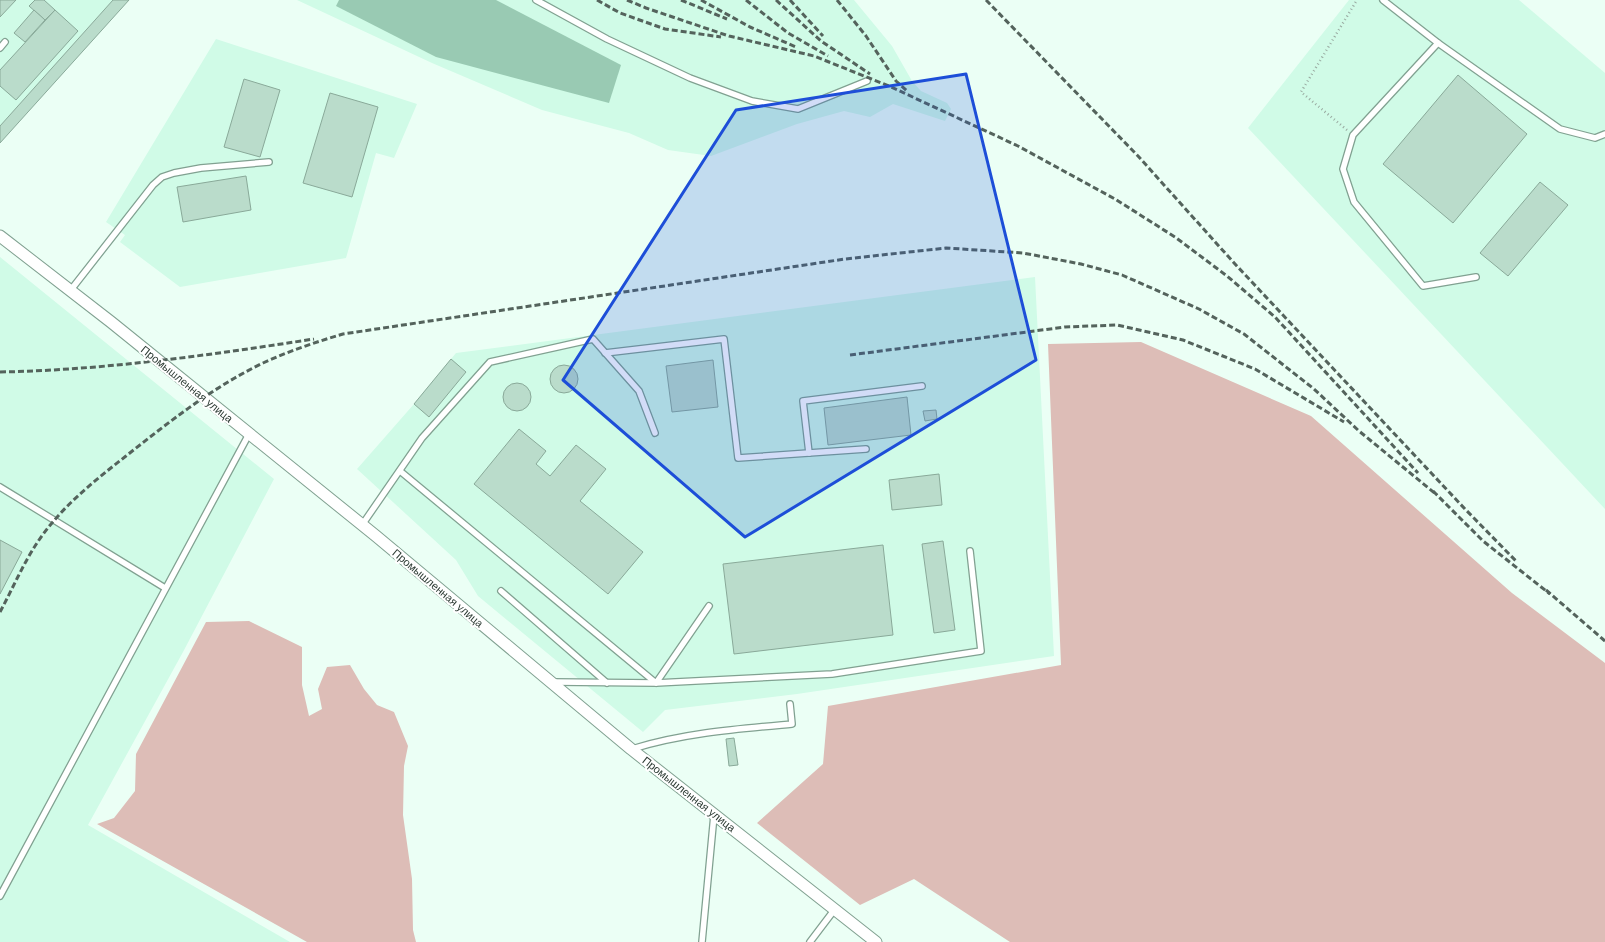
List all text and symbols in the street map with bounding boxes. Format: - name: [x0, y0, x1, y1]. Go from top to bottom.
- street label: Промышленная улица: [139, 343, 236, 425]
- street label: Промышленная улица: [390, 547, 486, 630]
- street label: Промышленная улица: [640, 754, 738, 835]

